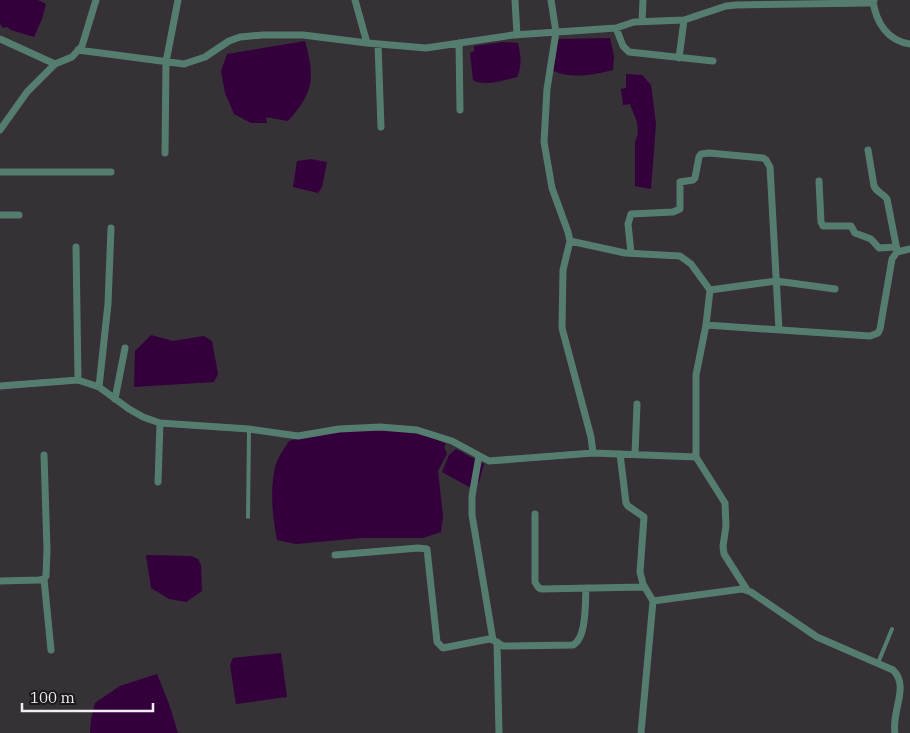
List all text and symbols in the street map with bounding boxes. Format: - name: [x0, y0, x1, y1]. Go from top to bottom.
- scale bar: [22, 680, 154, 712]
- text: 100 m: [30, 688, 75, 707]

